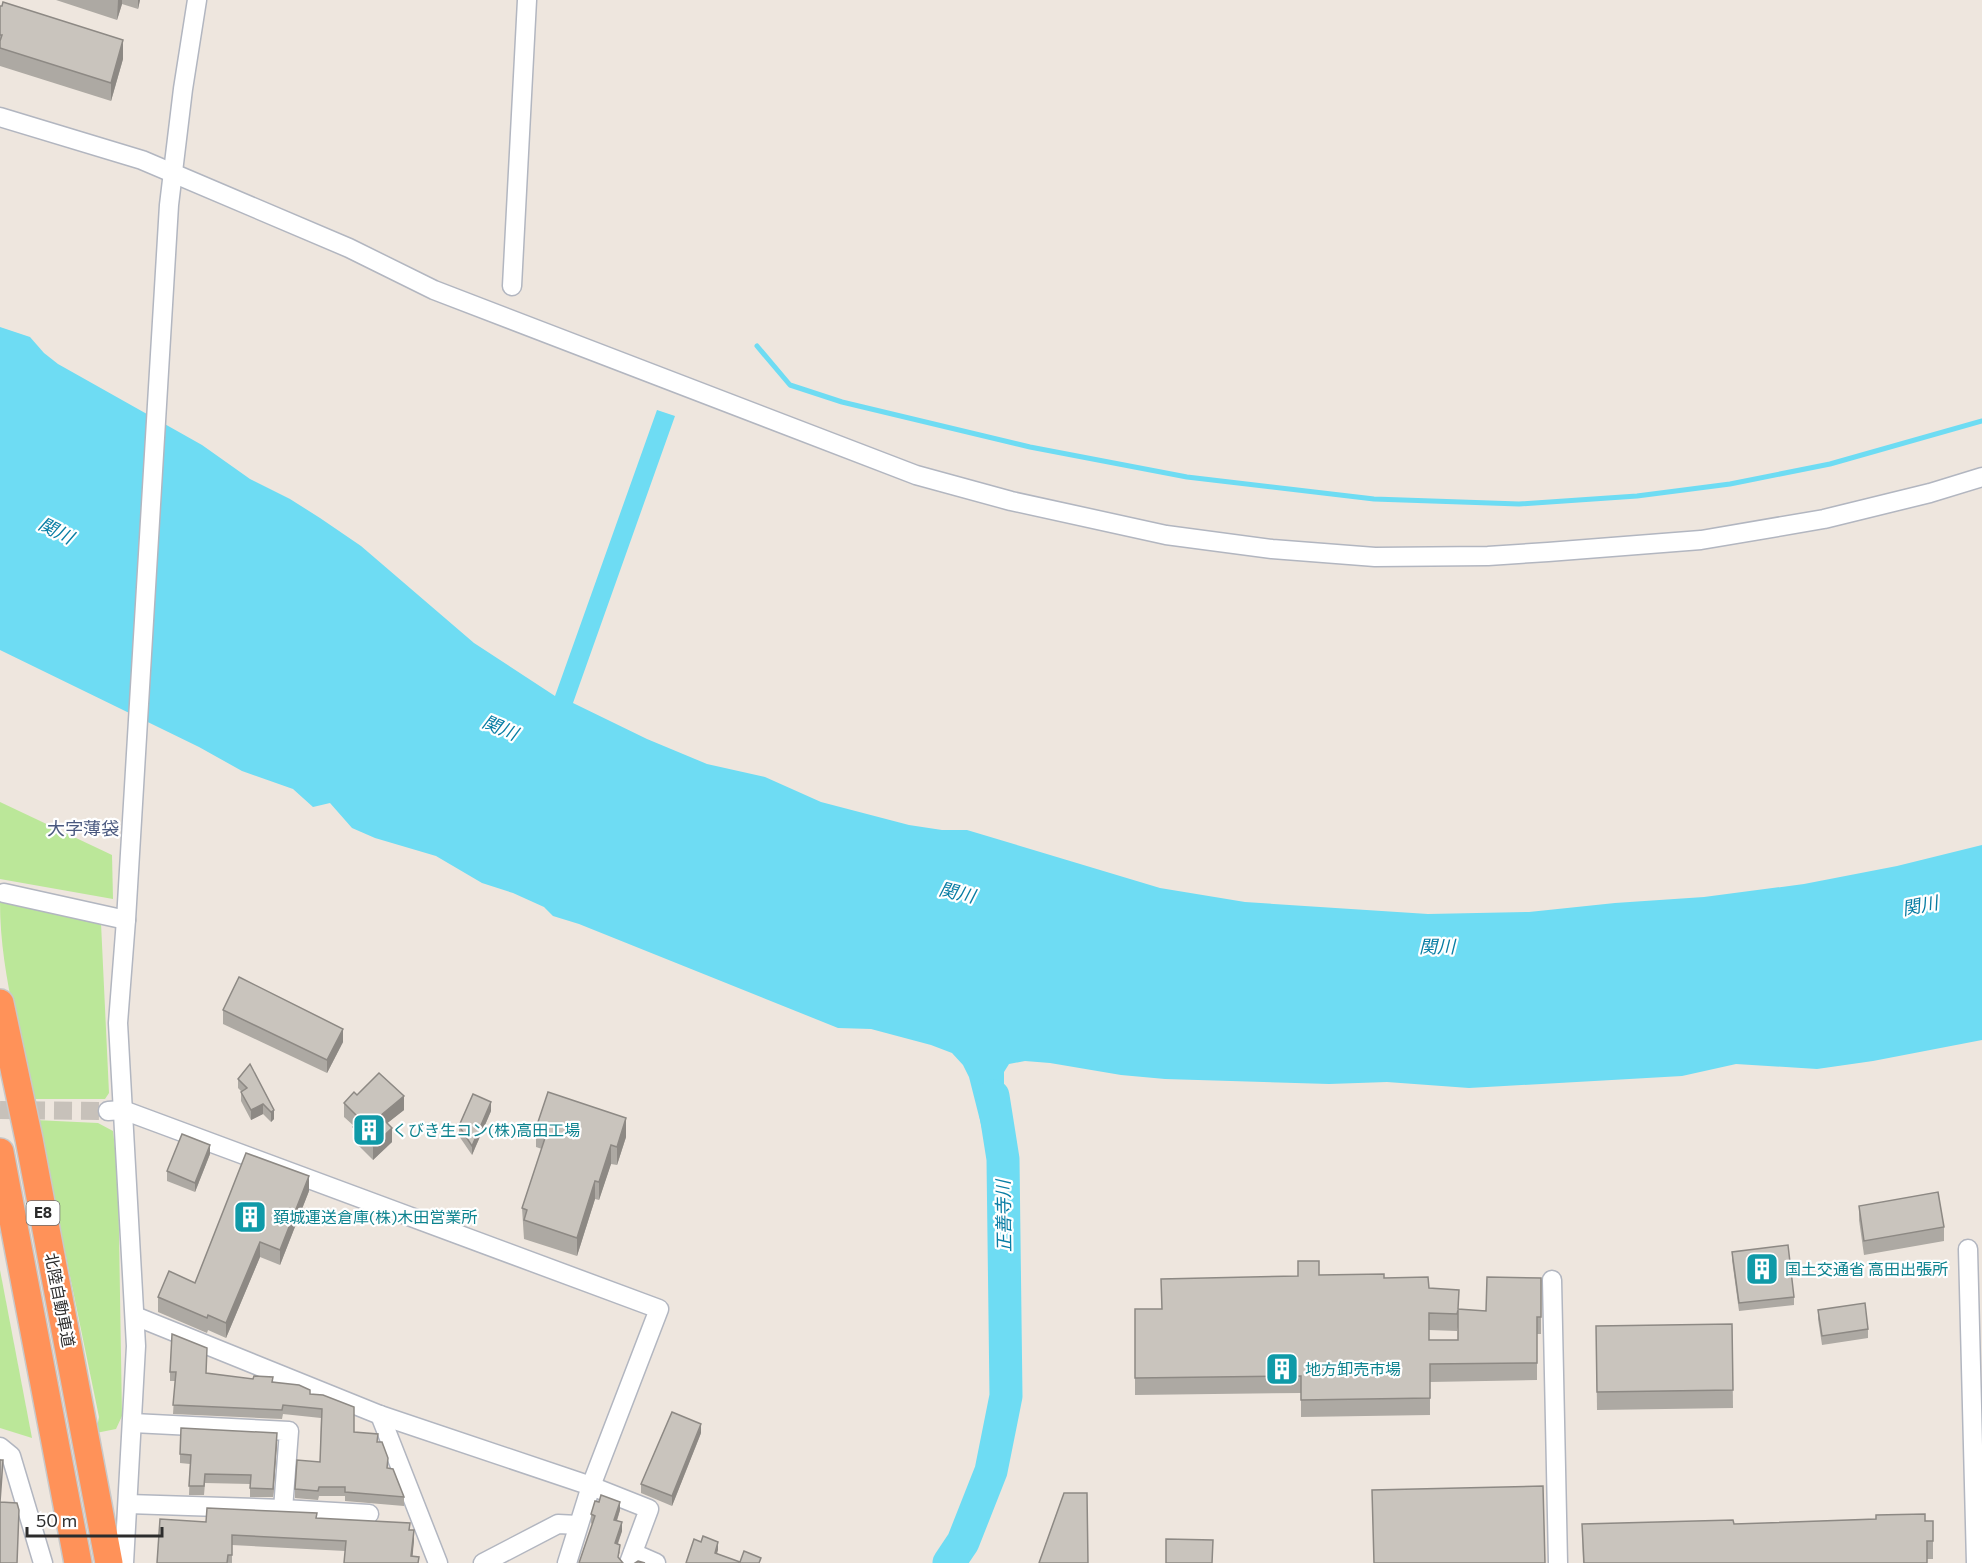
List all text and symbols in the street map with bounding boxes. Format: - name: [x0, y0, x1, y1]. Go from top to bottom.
- water label: 関川: [35, 512, 79, 549]
- water label: 関川: [480, 710, 523, 745]
- district label: 大字薄袋: [47, 817, 119, 839]
- water label: 関川: [937, 877, 979, 907]
- water label: 関川: [1900, 890, 1942, 919]
- water label: 関川: [1419, 935, 1457, 957]
- building icon: くびき生コン(株)高田工場: [351, 1112, 387, 1148]
- place label: くびき生コン(株)高田工場: [392, 1120, 580, 1139]
- water label: 正善寺川: [991, 1178, 1015, 1252]
- building icon: 頚城運送倉庫(株)木田営業所: [232, 1199, 268, 1235]
- road number: E8: [26, 1201, 60, 1225]
- place label: 頚城運送倉庫(株)木田営業所: [273, 1207, 477, 1226]
- street label: 北陸自動車道: [42, 1251, 79, 1349]
- building icon: 国土交通省 高田出張所: [1744, 1251, 1780, 1287]
- place label: 国土交通省 高田出張所: [1785, 1259, 1948, 1278]
- building icon: 地方卸売市場: [1264, 1351, 1300, 1387]
- place label: 地方卸売市場: [1305, 1359, 1401, 1378]
- scale bar: [27, 1500, 162, 1538]
- text: 50 m: [36, 1509, 77, 1531]

